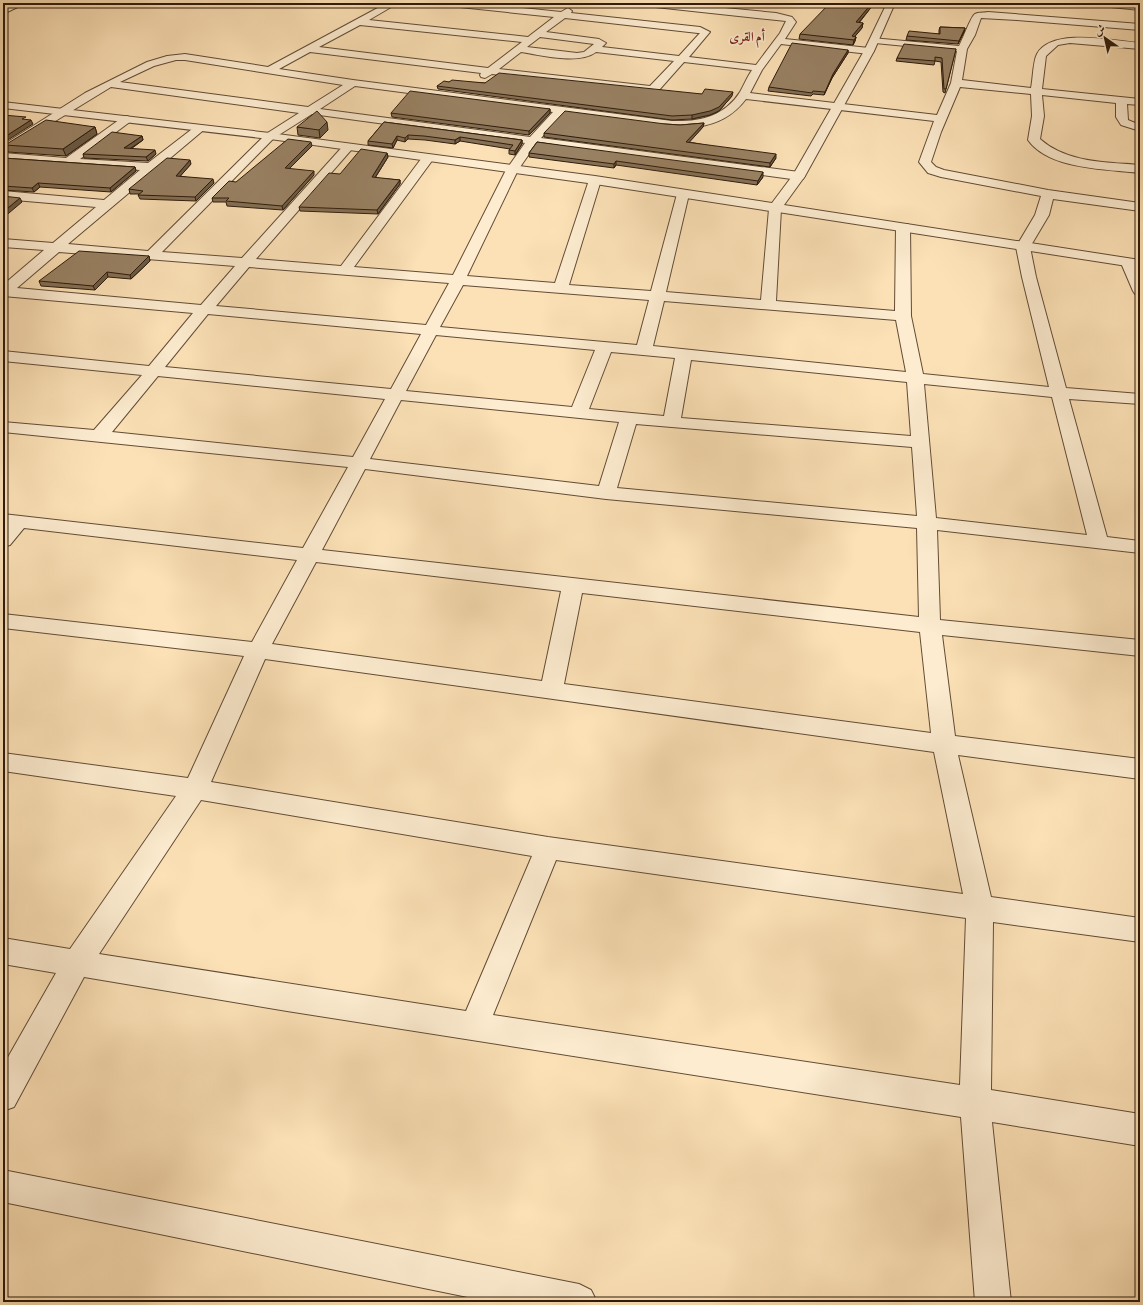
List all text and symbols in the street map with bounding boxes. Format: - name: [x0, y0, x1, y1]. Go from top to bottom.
- north arrow: [1085, 18, 1125, 58]
- text: ش: [1092, 22, 1108, 39]
- district label: أم القرى: [729, 28, 766, 48]

